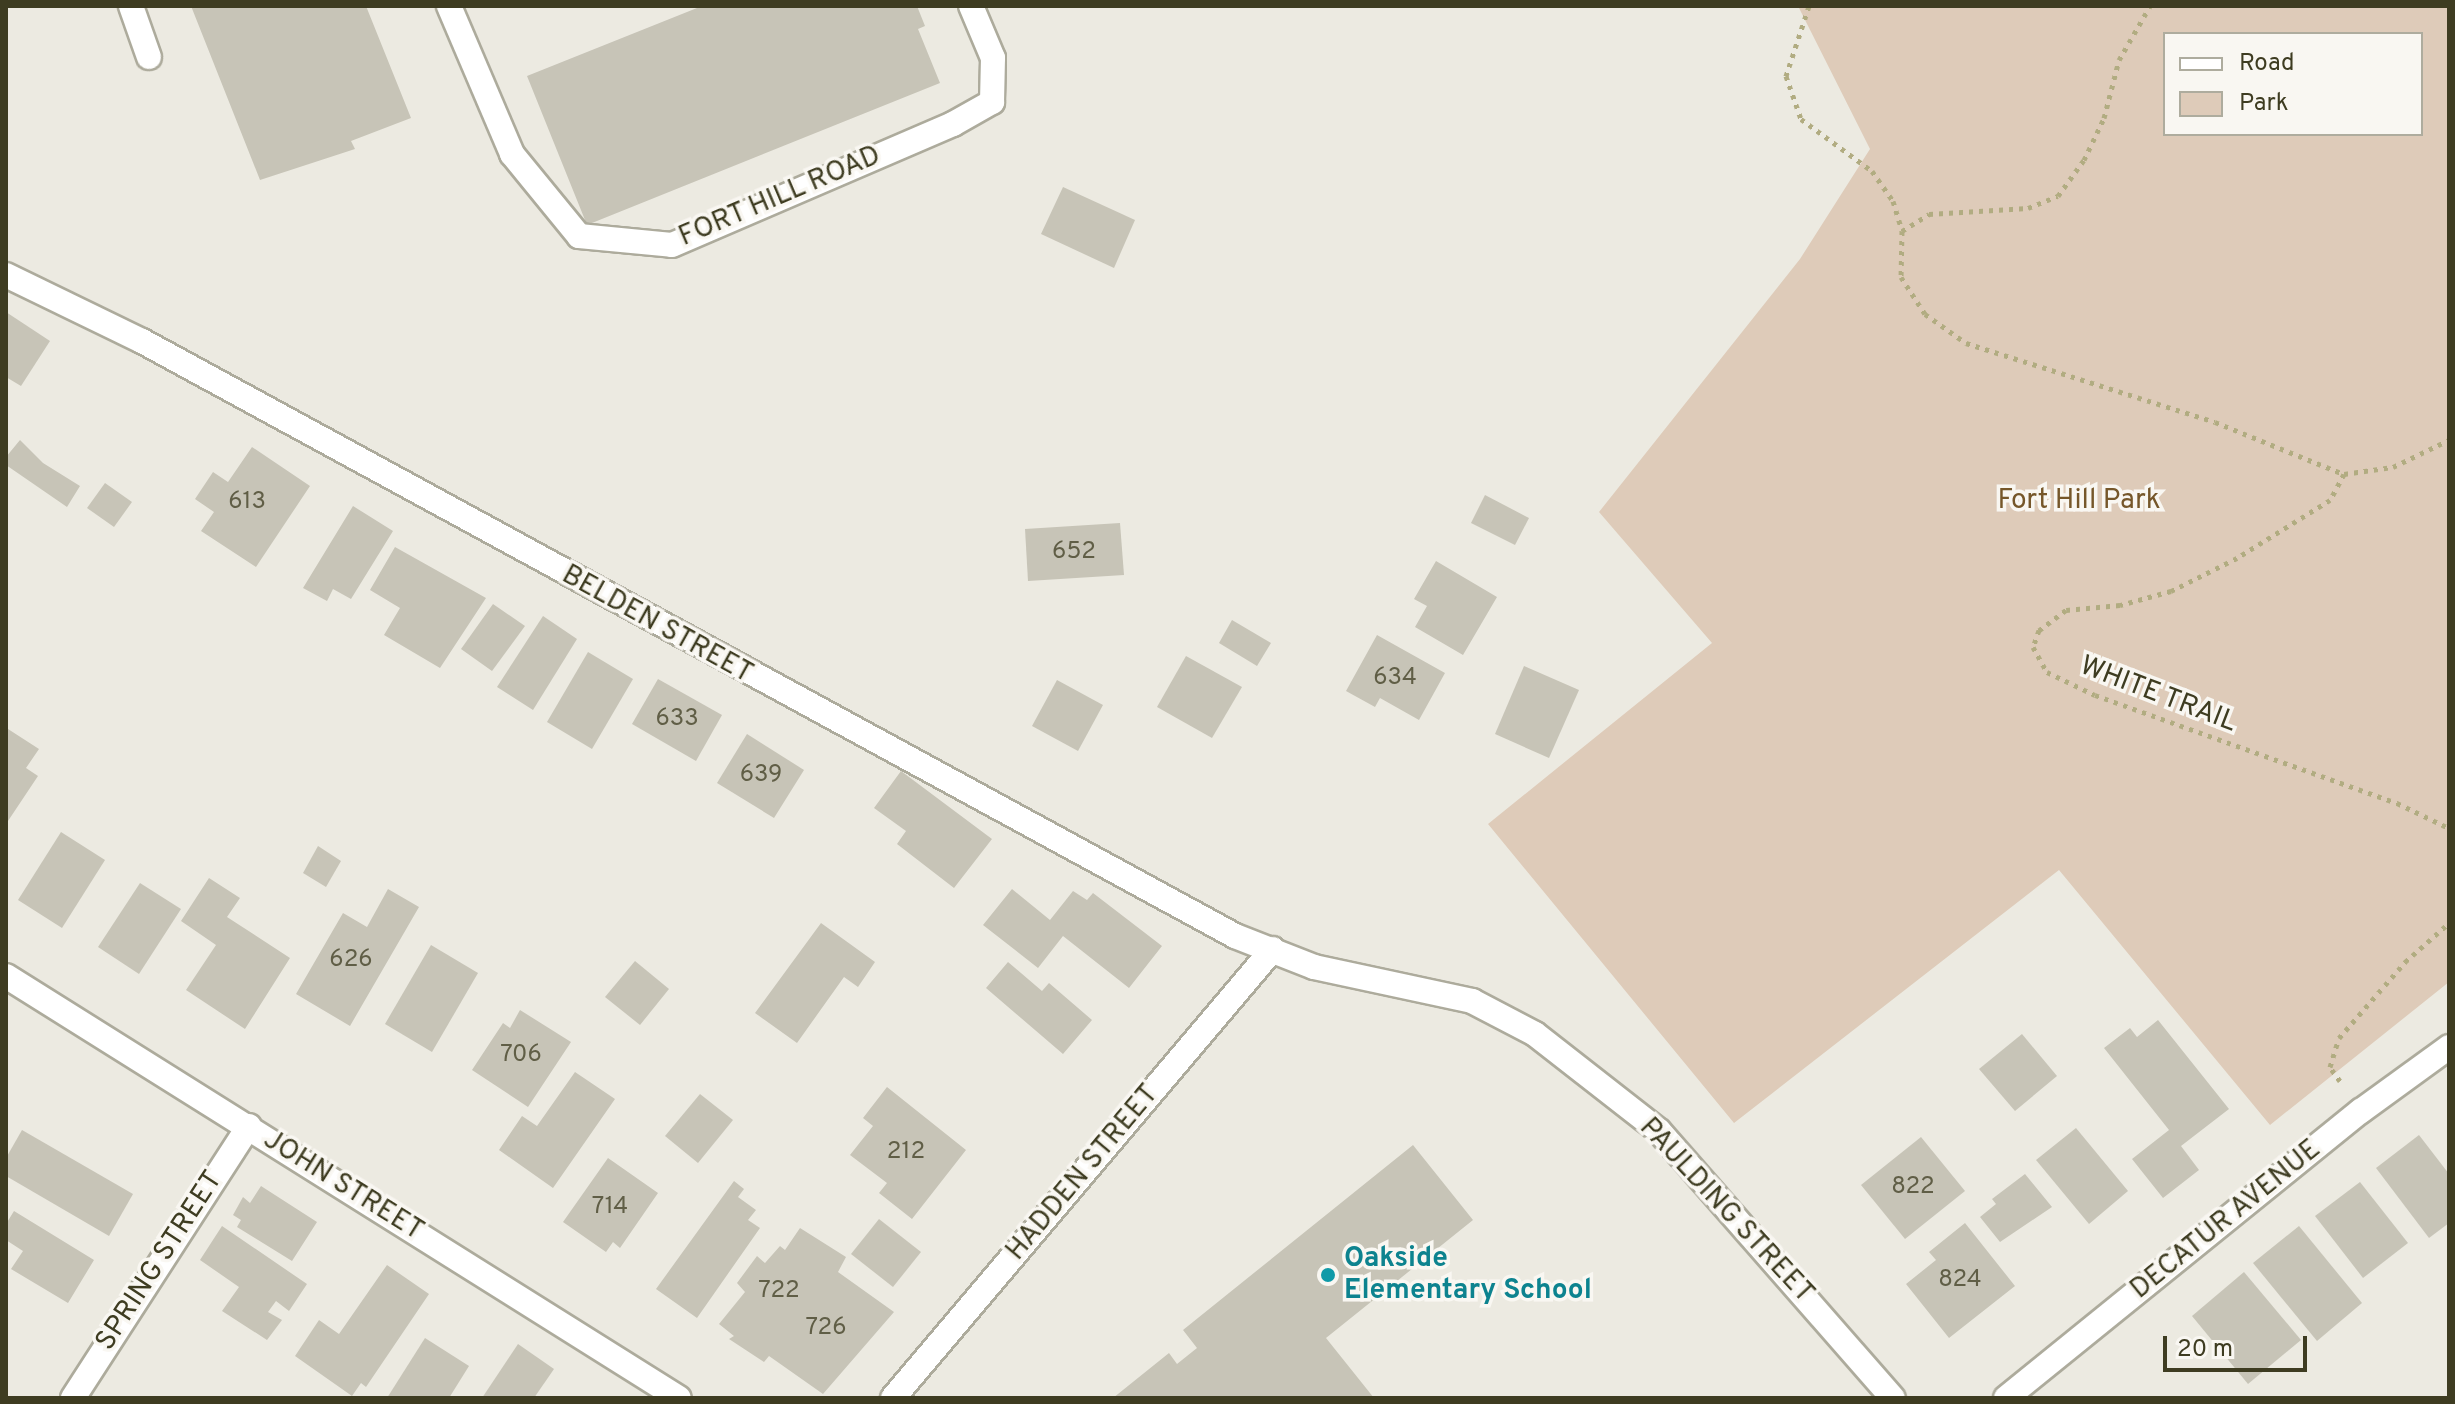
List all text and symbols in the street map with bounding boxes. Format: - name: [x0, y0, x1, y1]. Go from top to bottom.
- legend: [2163, 32, 2423, 136]
- text: Road: [2239, 49, 2295, 79]
- text: Park: [2239, 89, 2289, 119]
- street label: FORT HILL ROAD: [673, 139, 887, 255]
- park label: Fort Hill Park: [1997, 484, 2161, 518]
- house number: 613: [228, 489, 266, 517]
- house number: 652: [1052, 539, 1096, 567]
- street label: BELDEN STREET: [556, 559, 758, 691]
- street label: WHITE TRAIL: [2074, 650, 2242, 740]
- house number: 634: [1373, 665, 1417, 693]
- house number: 633: [655, 706, 699, 734]
- house number: 639: [740, 762, 782, 790]
- house number: 626: [329, 947, 373, 975]
- house number: 706: [500, 1042, 542, 1070]
- street label: HADDEN STREET: [1000, 1078, 1166, 1268]
- street label: PAULDING STREET: [1632, 1111, 1820, 1311]
- street label: JOHN STREET: [257, 1123, 429, 1249]
- street label: DECATUR AVENUE: [2124, 1133, 2328, 1307]
- house number: 212: [887, 1139, 925, 1167]
- street label: SPRING STREET: [89, 1165, 231, 1357]
- house number: 822: [1891, 1174, 1935, 1202]
- house number: 714: [592, 1194, 628, 1222]
- place label: Oakside Elementary School: [1344, 1242, 1592, 1308]
- marker: Oakside Elementary School: [1319, 1266, 1337, 1284]
- house number: 824: [1938, 1267, 1982, 1295]
- house number: 722: [758, 1278, 800, 1306]
- house number: 726: [805, 1315, 847, 1343]
- scale bar: [2167, 1320, 2311, 1370]
- text: 20 m: [2177, 1335, 2233, 1365]

